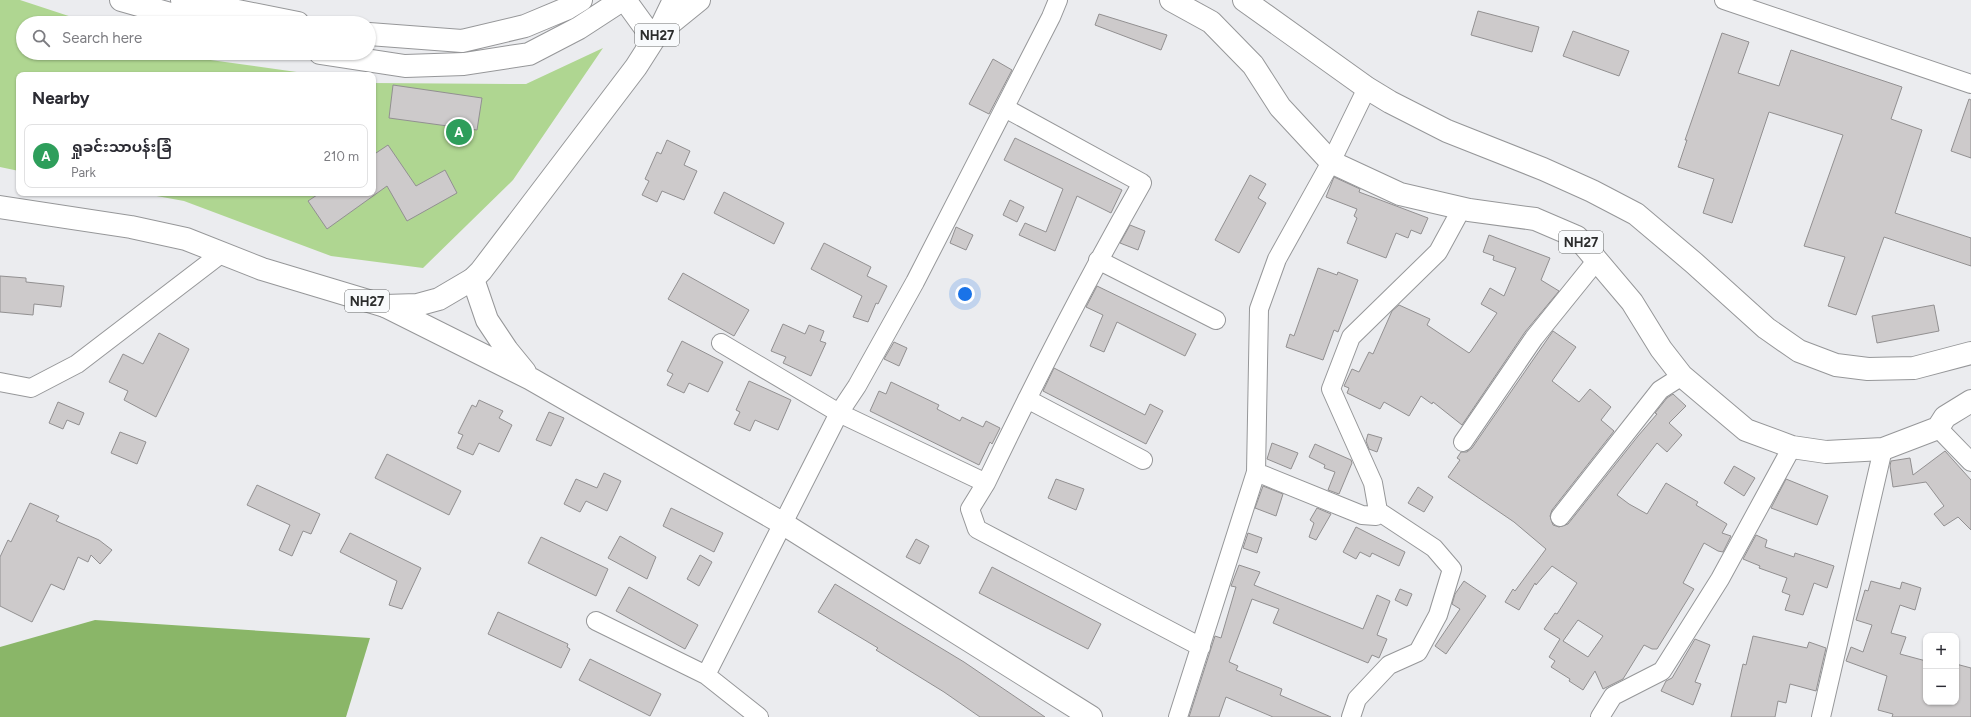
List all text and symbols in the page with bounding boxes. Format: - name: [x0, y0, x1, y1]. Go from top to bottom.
- search box: [16, 16, 376, 60]
- road number: NH27: [635, 24, 679, 46]
- icon: search: [30, 27, 52, 49]
- text: Search here: [62, 29, 142, 47]
- text: Nearby: [32, 88, 90, 108]
- pin: A: [446, 117, 472, 147]
- text: ရှုခင်းသာပန်းခြံ: [71, 138, 172, 156]
- text: A: [41, 149, 51, 164]
- text: 210 m: [324, 149, 359, 164]
- text: Park: [71, 165, 96, 180]
- road number: NH27: [1559, 231, 1603, 253]
- your location: [955, 284, 975, 304]
- road number: NH27: [345, 290, 389, 312]
- map controls: [1923, 633, 1959, 705]
- button: +: [1923, 633, 1959, 669]
- button: −: [1923, 669, 1959, 705]

